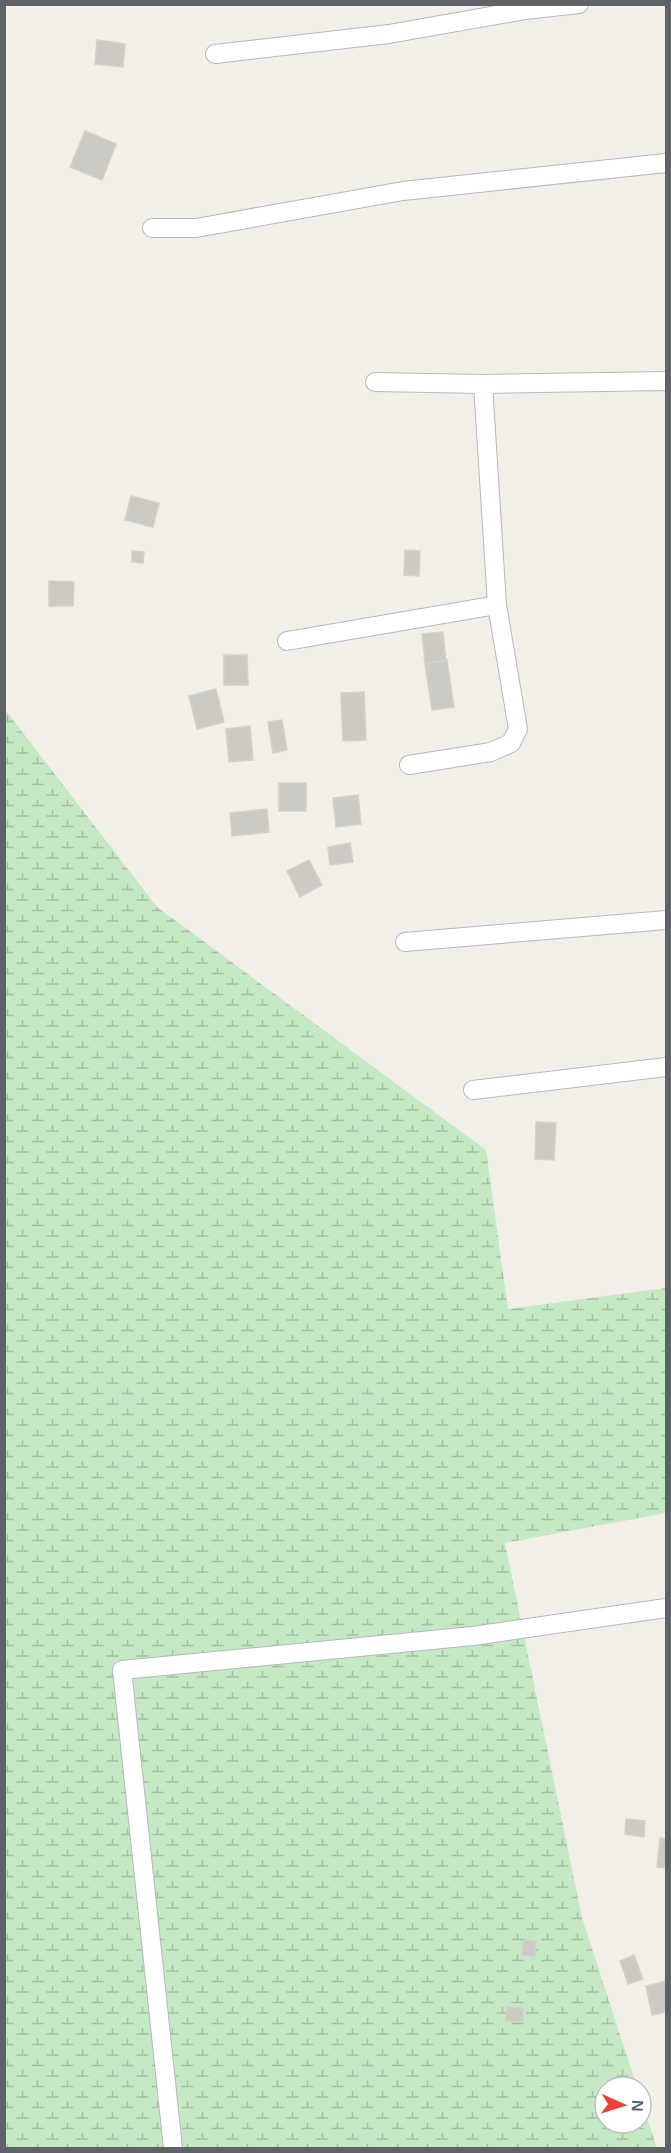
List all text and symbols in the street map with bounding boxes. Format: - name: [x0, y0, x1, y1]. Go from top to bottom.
- north arrow: [593, 2075, 653, 2135]
- text: N: [629, 2100, 646, 2112]

